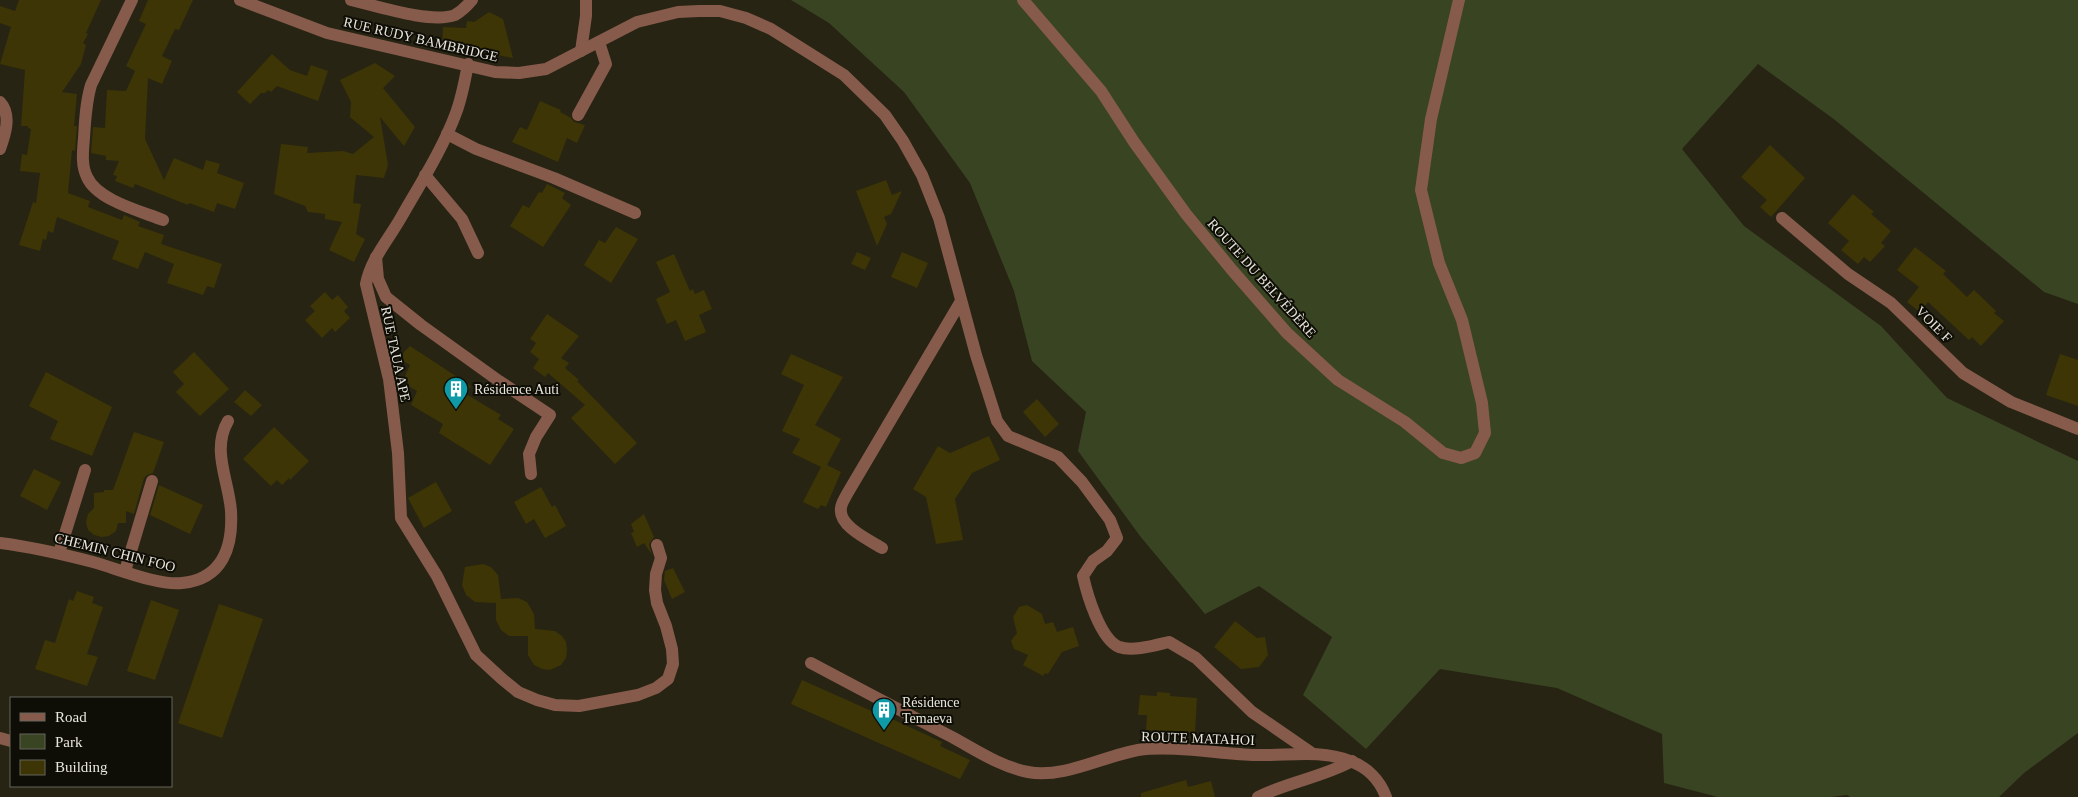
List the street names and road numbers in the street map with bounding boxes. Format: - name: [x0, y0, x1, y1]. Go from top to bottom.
- street label: RUE RUDY BAMBRIDGE: [342, 14, 500, 65]
- street label: ROUTE DU BELVÉDÈRE: [1204, 215, 1320, 341]
- street label: VOIE F: [1913, 303, 1955, 346]
- street label: RUE TAUA APE: [378, 305, 413, 403]
- street label: CHEMIN CHIN FOO: [53, 530, 177, 575]
- street label: ROUTE MATAHOI: [1141, 729, 1255, 748]

